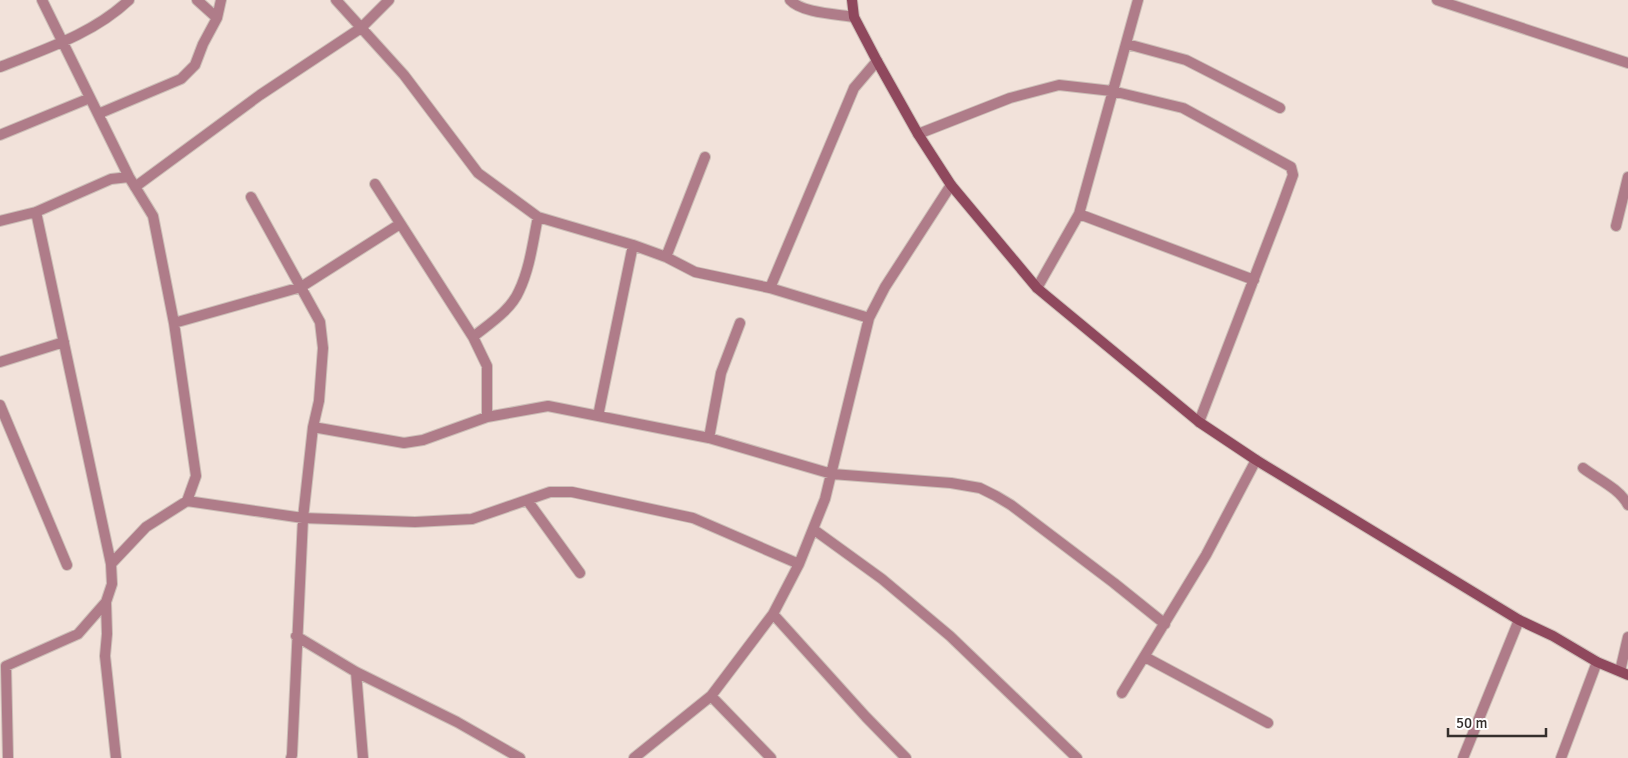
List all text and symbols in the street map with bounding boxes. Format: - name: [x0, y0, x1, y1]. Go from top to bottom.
- scale bar: [1448, 706, 1546, 738]
- text: 50 m: [1456, 714, 1487, 732]

